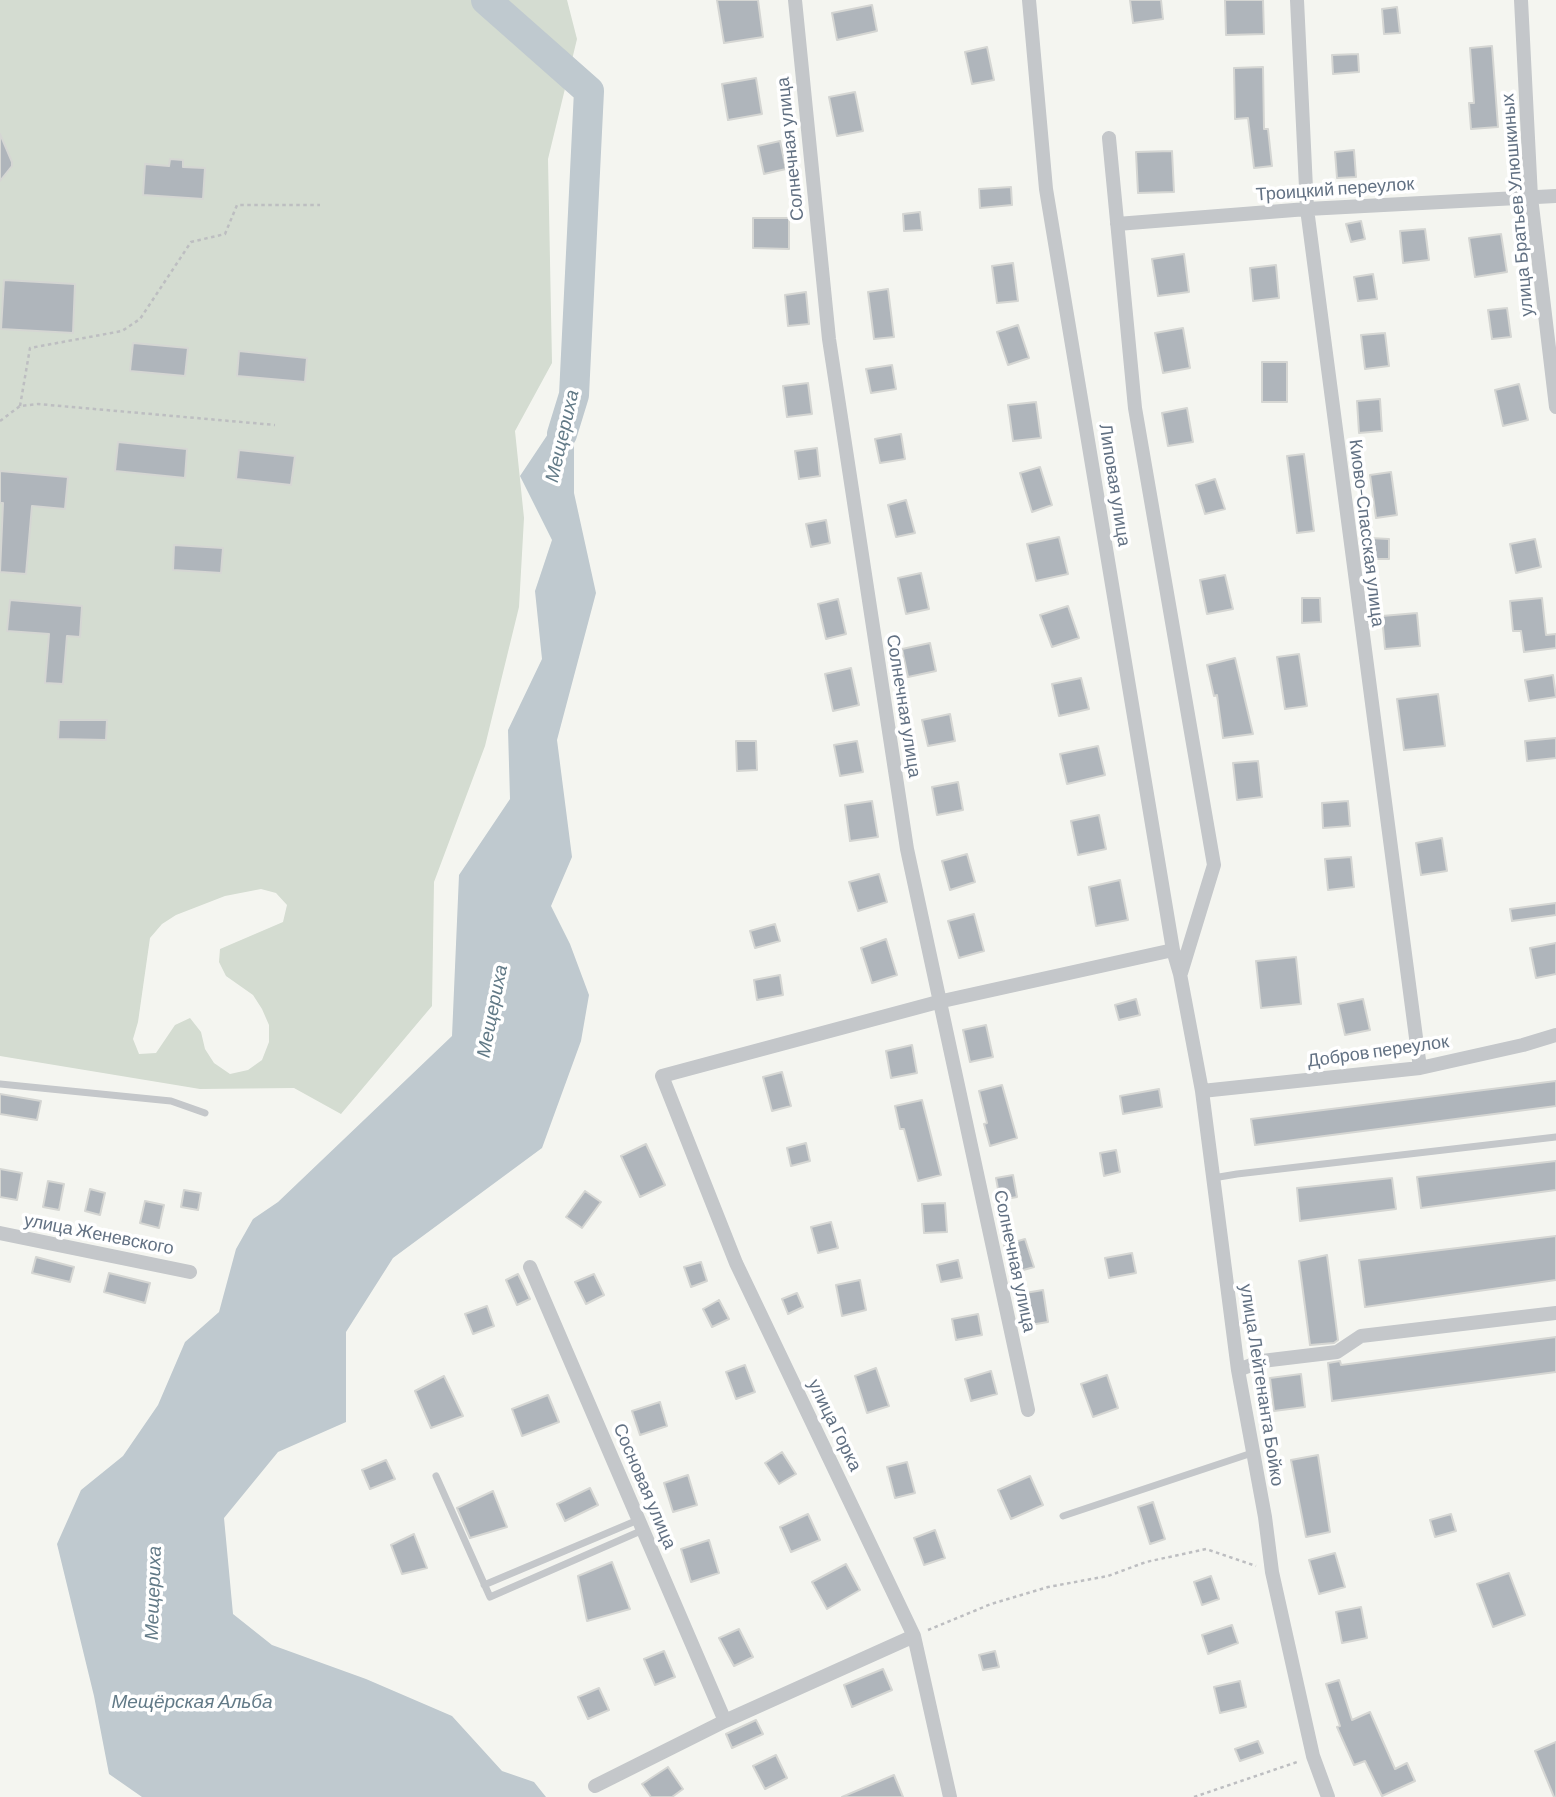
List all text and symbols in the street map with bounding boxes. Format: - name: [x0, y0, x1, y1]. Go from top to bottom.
- street label: Солнечная улица: [772, 76, 808, 222]
- street label: улица Братьев Улюшкиных: [1496, 93, 1538, 317]
- street label: Троицкий переулок: [1255, 173, 1415, 205]
- water label: Мещериха: [540, 388, 584, 484]
- street label: Липовая улица: [1095, 422, 1135, 548]
- street label: Киово-Спасская улица: [1345, 438, 1389, 628]
- street label: Солнечная улица: [882, 633, 926, 779]
- water label: Мещериха: [472, 963, 512, 1059]
- street label: Добров переулок: [1306, 1030, 1450, 1072]
- street label: Солнечная улица: [989, 1188, 1041, 1334]
- street label: улица Женевского: [22, 1209, 176, 1259]
- street label: улица Лейтенанта Бойко: [1235, 1282, 1289, 1488]
- street label: улица Горка: [803, 1375, 867, 1475]
- street label: Сосновая улица: [609, 1420, 681, 1552]
- water label: Мещериха: [140, 1546, 166, 1640]
- water label: Мещёрская Альба: [111, 1691, 273, 1713]

